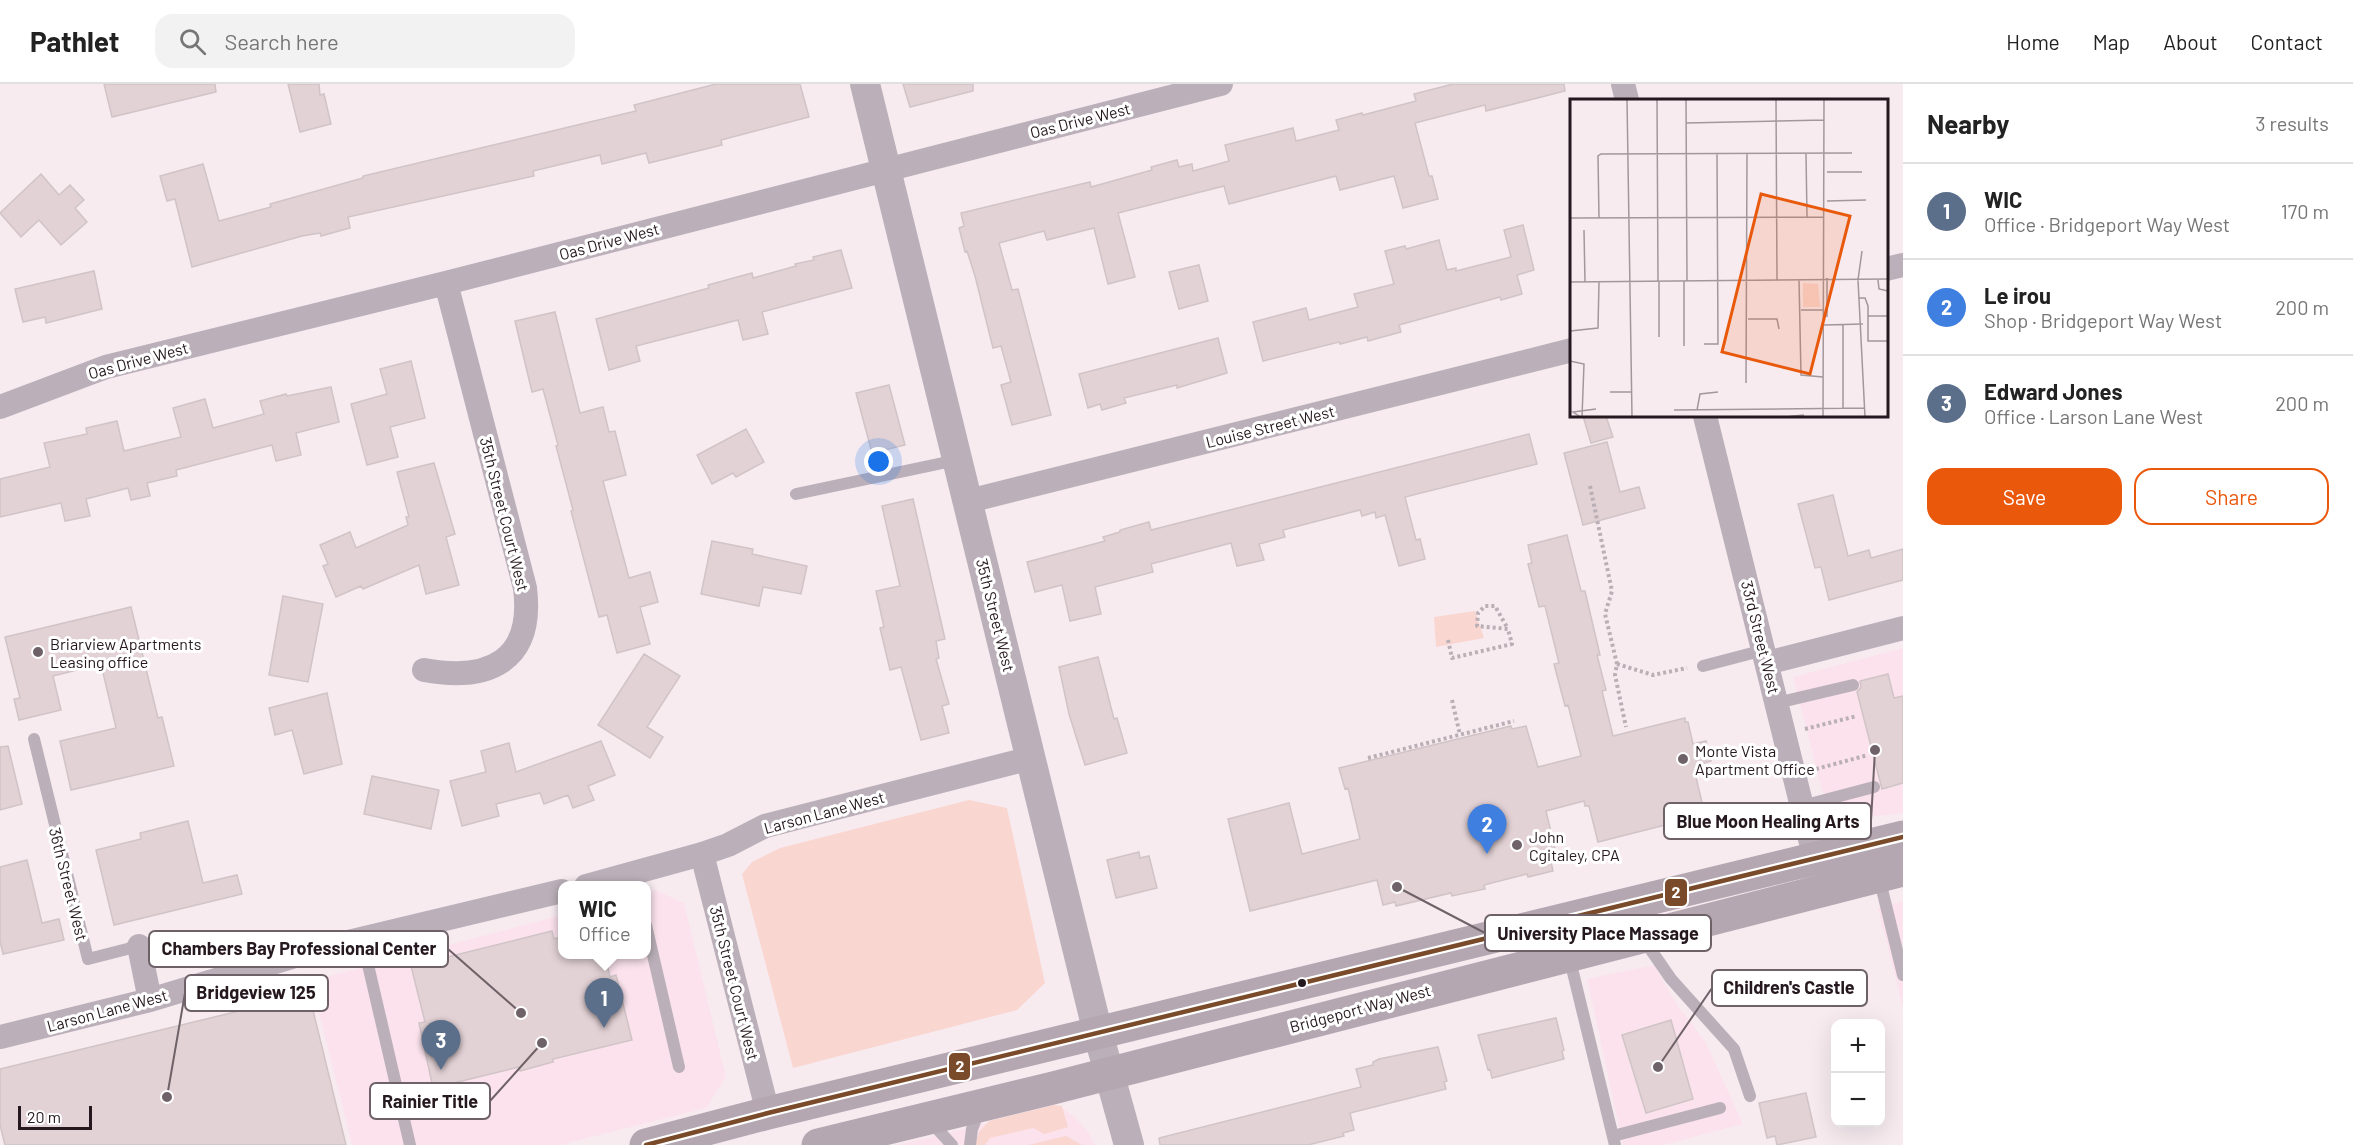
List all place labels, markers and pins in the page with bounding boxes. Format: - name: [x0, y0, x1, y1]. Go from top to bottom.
- place label: Briarview Apartments Leasing office: [50, 634, 202, 671]
- marker: Briarview Apartments Leasing office: [31, 645, 45, 659]
- place label: Monte Vista Apartment Office: [1695, 741, 1815, 778]
- marker: Monte Vista Apartment Office: [1676, 752, 1690, 766]
- callout: Blue Moon Healing Arts: [1664, 803, 1871, 839]
- pin: 2: [1468, 804, 1506, 854]
- place label: John Cgitaley, CPA: [1529, 827, 1620, 864]
- marker: John Cgitaley, CPA: [1510, 838, 1524, 852]
- callout: University Place Massage: [1485, 915, 1711, 951]
- callout: Chambers Bay Professional Center: [149, 931, 448, 967]
- callout: Children's Castle: [1712, 970, 1867, 1006]
- callout: Bridgeview 125: [185, 975, 328, 1011]
- unlabelled marker: [1296, 977, 1308, 989]
- pin: 1: [584, 978, 624, 1028]
- pin: 3: [422, 1020, 460, 1070]
- callout: Rainier Title: [370, 1083, 490, 1119]

